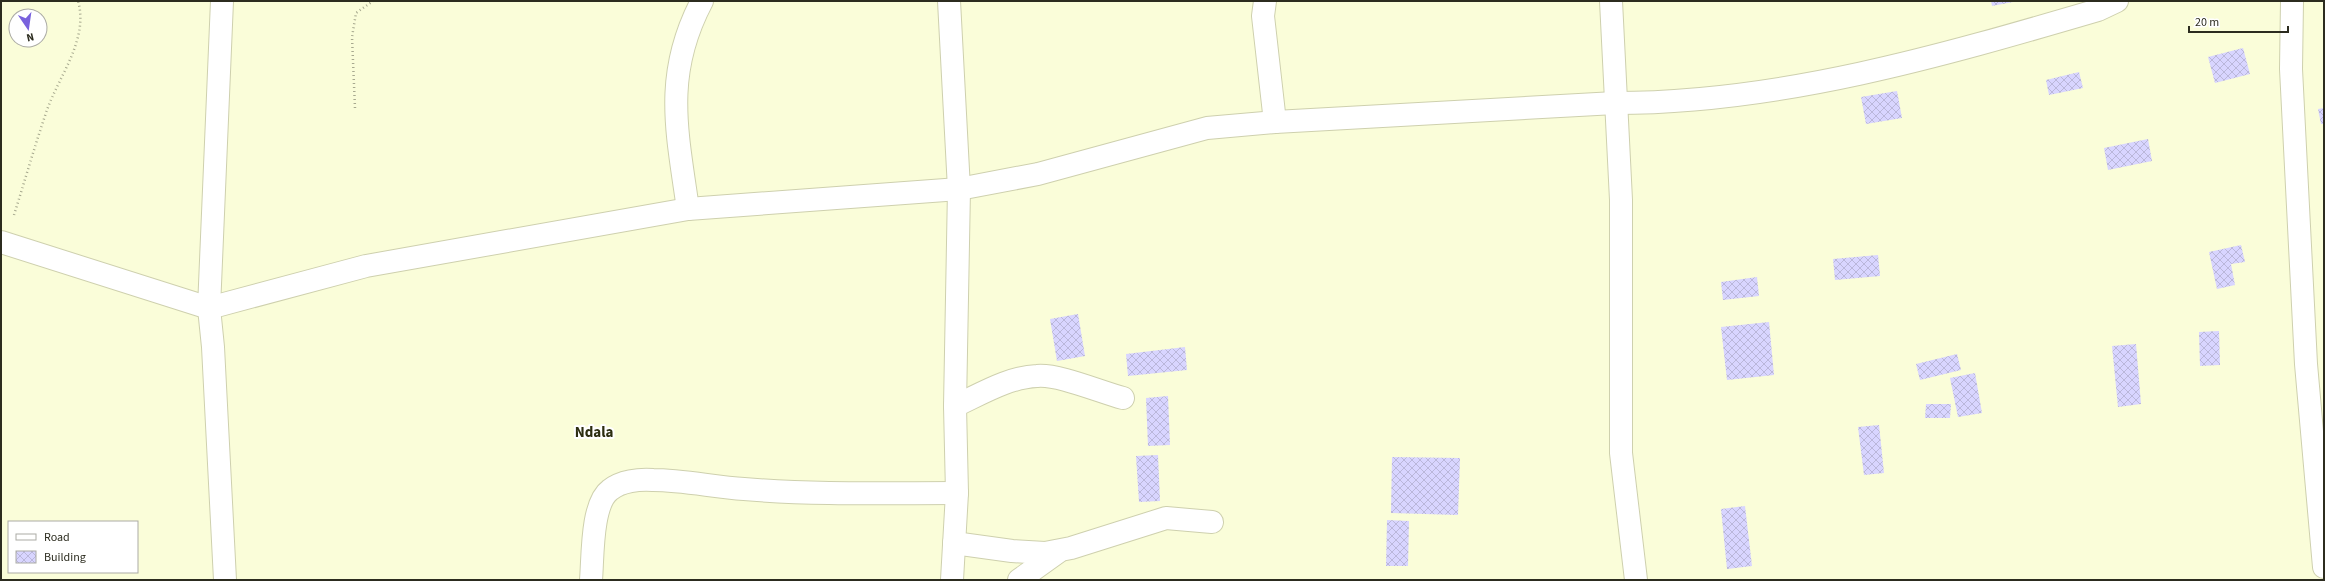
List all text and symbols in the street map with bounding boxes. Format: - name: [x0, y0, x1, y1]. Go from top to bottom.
- north arrow: [8, 8, 48, 48]
- scale bar: [2189, 8, 2288, 34]
- text: 20 m: [2195, 14, 2219, 31]
- text: N: [25, 29, 35, 45]
- district label: Ndala: [575, 422, 613, 443]
- legend: [8, 521, 138, 573]
- text: Road: [44, 529, 70, 546]
- text: Building: [44, 549, 86, 566]

